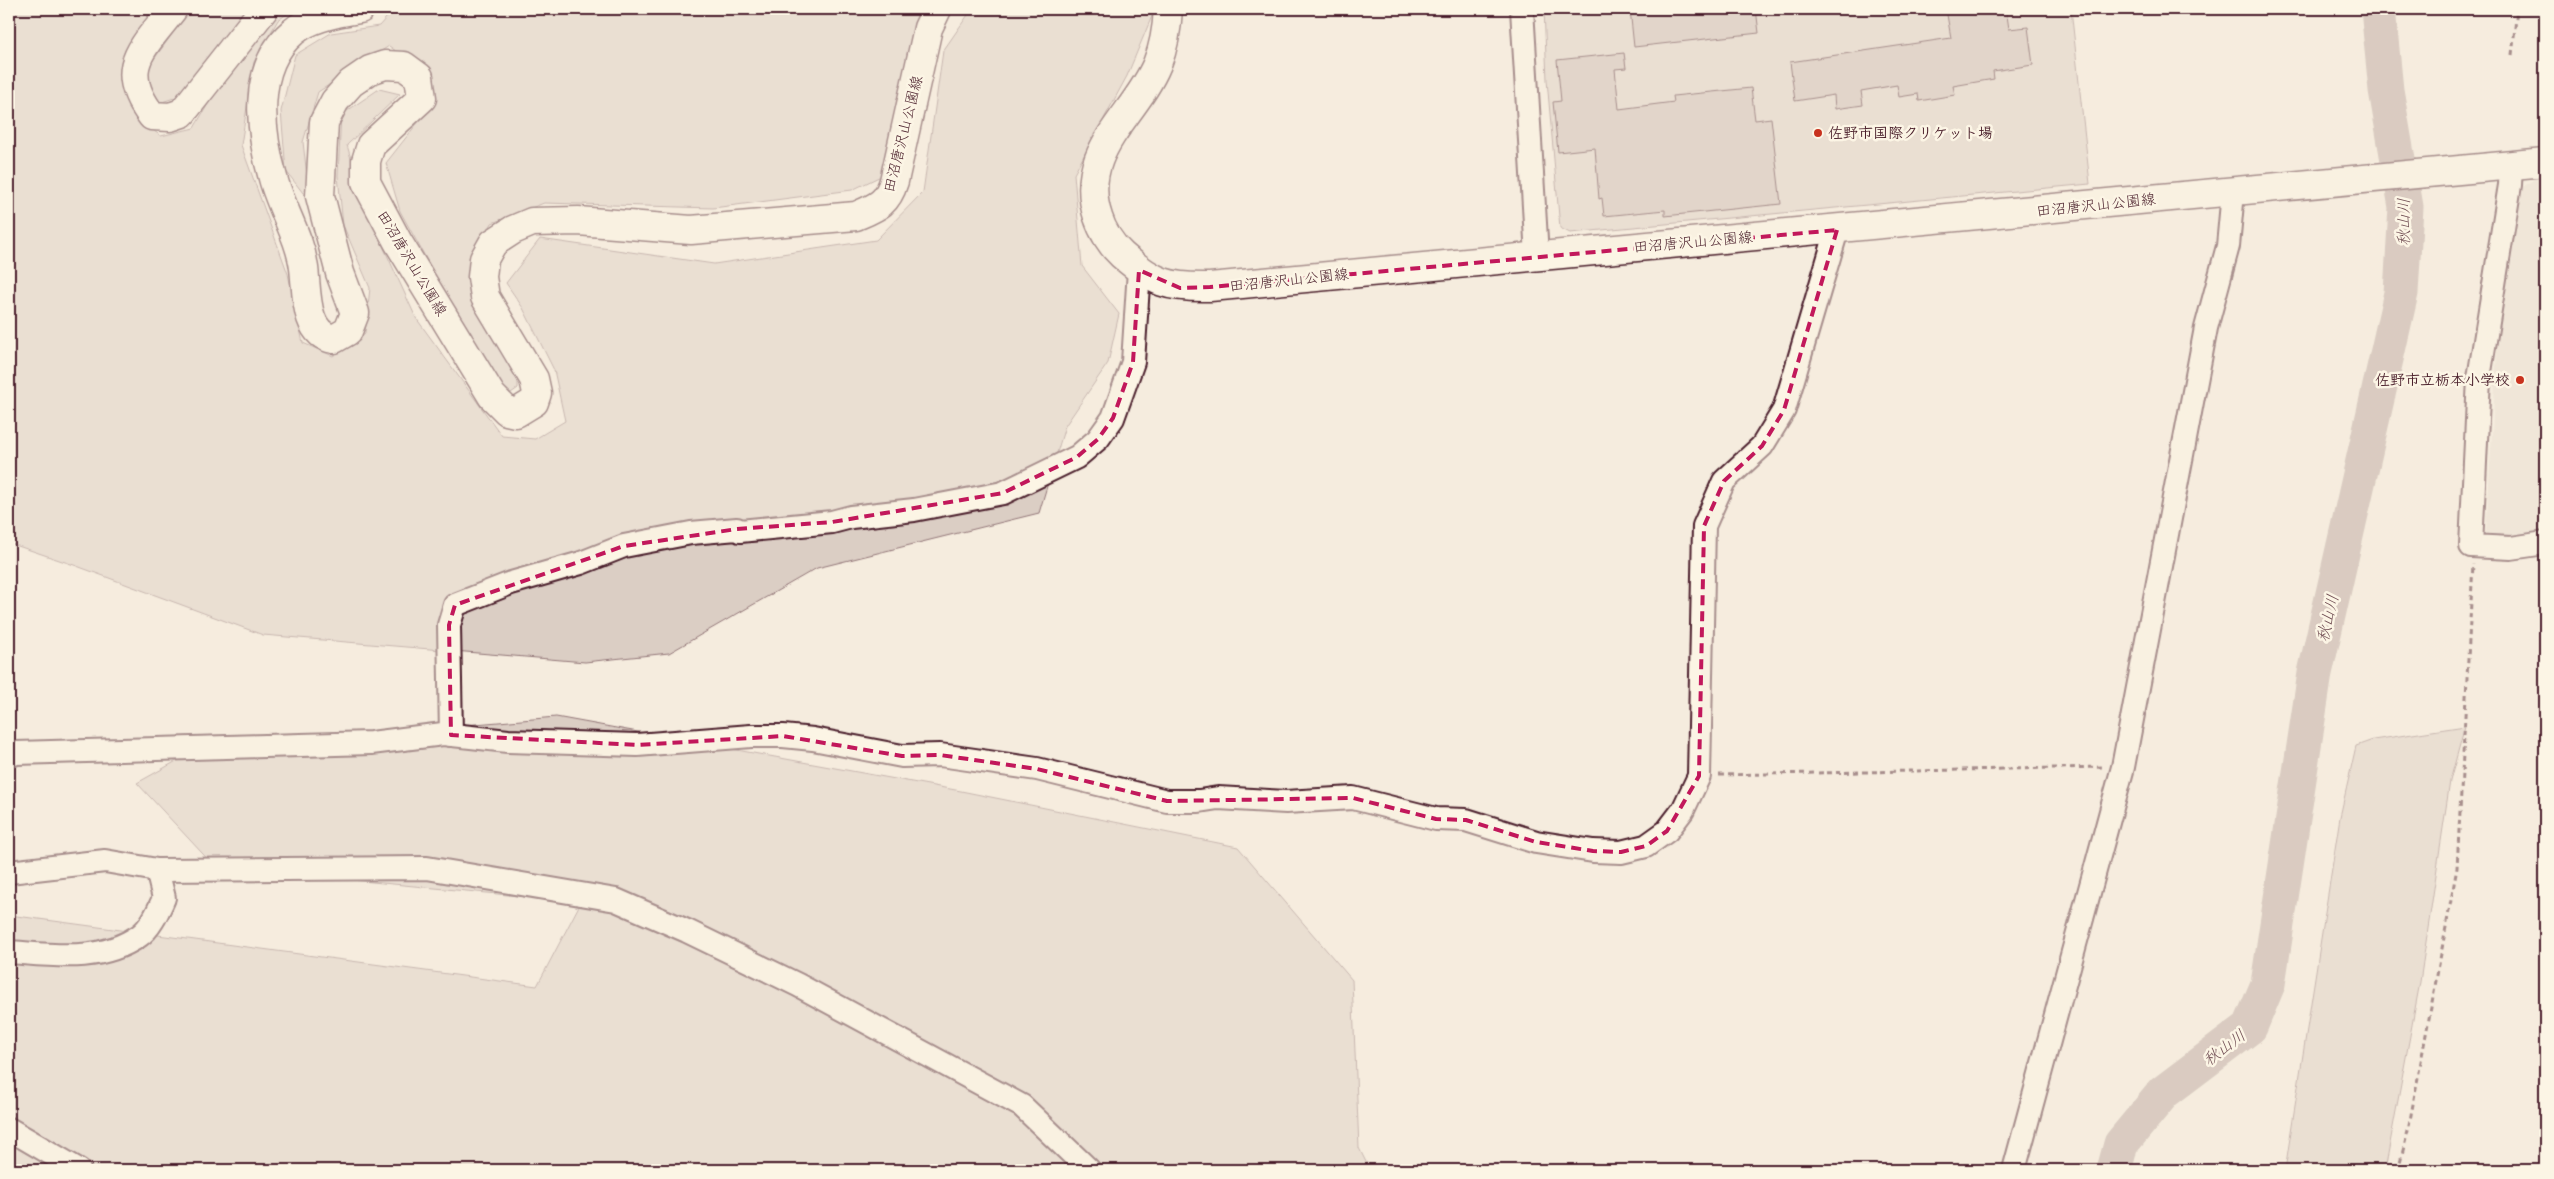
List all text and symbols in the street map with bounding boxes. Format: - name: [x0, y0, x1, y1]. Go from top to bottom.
- street label: 田沼唐沢山公園線: [880, 74, 927, 195]
- place label: 佐野市国際クリケット場: [1828, 124, 1993, 143]
- marker: 佐野市国際クリケット場: [1812, 127, 1824, 139]
- street label: 田沼唐沢山公園線: [2035, 190, 2157, 221]
- water label: 秋山川: [2394, 198, 2414, 246]
- street label: 田沼唐沢山公園線: [373, 207, 451, 320]
- street label: 田沼唐沢山公園線: [1632, 228, 1754, 257]
- street label: 田沼唐沢山公園線: [1228, 265, 1350, 296]
- place label: 佐野市立栃本小学校: [2375, 371, 2510, 390]
- marker: 佐野市立栃本小学校: [2514, 374, 2526, 386]
- water label: 秋山川: [2313, 593, 2343, 644]
- water label: 秋山川: [2199, 1025, 2250, 1070]

